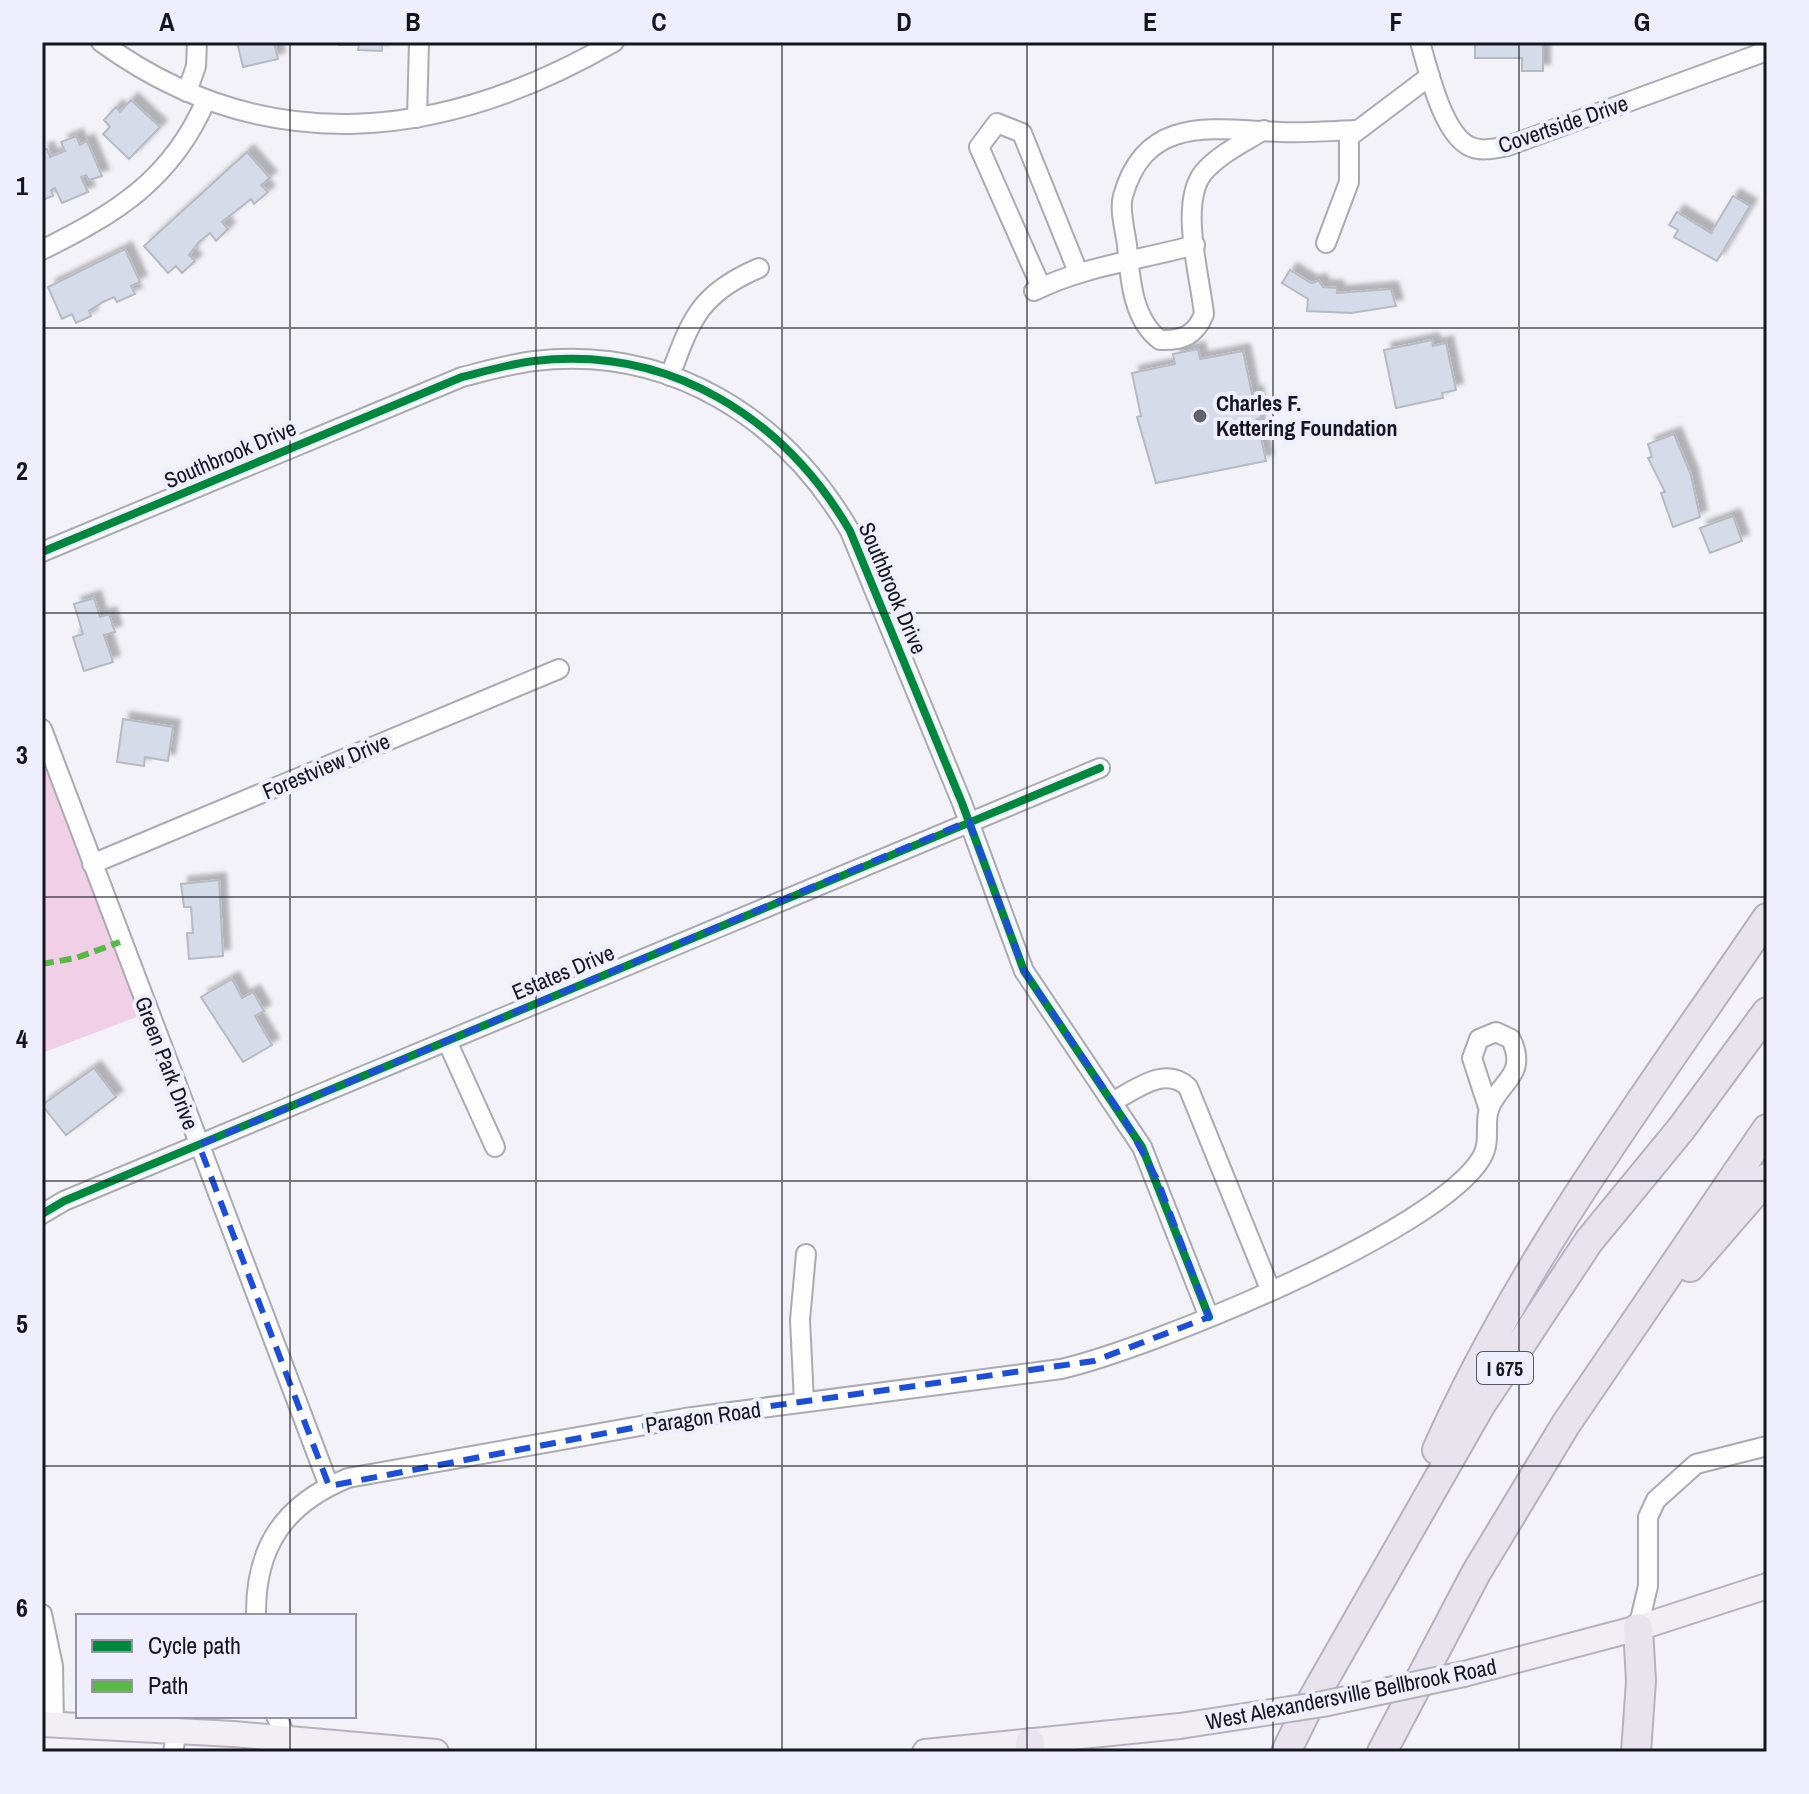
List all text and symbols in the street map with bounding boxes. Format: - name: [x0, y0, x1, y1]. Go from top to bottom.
- text: A: [159, 4, 175, 39]
- text: B: [405, 4, 421, 39]
- text: C: [651, 4, 667, 39]
- text: D: [896, 4, 912, 39]
- text: E: [1143, 4, 1157, 39]
- text: F: [1389, 4, 1403, 39]
- text: G: [1634, 4, 1650, 39]
- street label: Covertside Drive: [1494, 88, 1632, 160]
- text: 1: [16, 168, 28, 203]
- place label: Charles F. Kettering Foundation: [1216, 388, 1398, 443]
- marker: Charles F. Kettering Foundation: [1191, 407, 1209, 425]
- street label: Southbrook Drive: [160, 413, 300, 495]
- text: 2: [16, 453, 28, 488]
- street label: Southbrook Drive: [852, 518, 934, 658]
- street label: Forestview Drive: [258, 726, 394, 806]
- text: 3: [16, 737, 28, 772]
- street label: Estates Drive: [507, 937, 619, 1007]
- street label: Green Park Drive: [128, 992, 206, 1134]
- text: 4: [16, 1021, 28, 1056]
- text: 5: [16, 1306, 28, 1341]
- road number: I 675: [1477, 1352, 1533, 1384]
- street label: Paragon Road: [643, 1394, 763, 1440]
- text: 6: [16, 1590, 28, 1625]
- legend: [76, 1614, 356, 1718]
- text: Cycle path: [148, 1629, 241, 1661]
- street label: West Alexandersville Bellbrook Road: [1203, 1651, 1499, 1737]
- text: Path: [148, 1669, 189, 1701]

